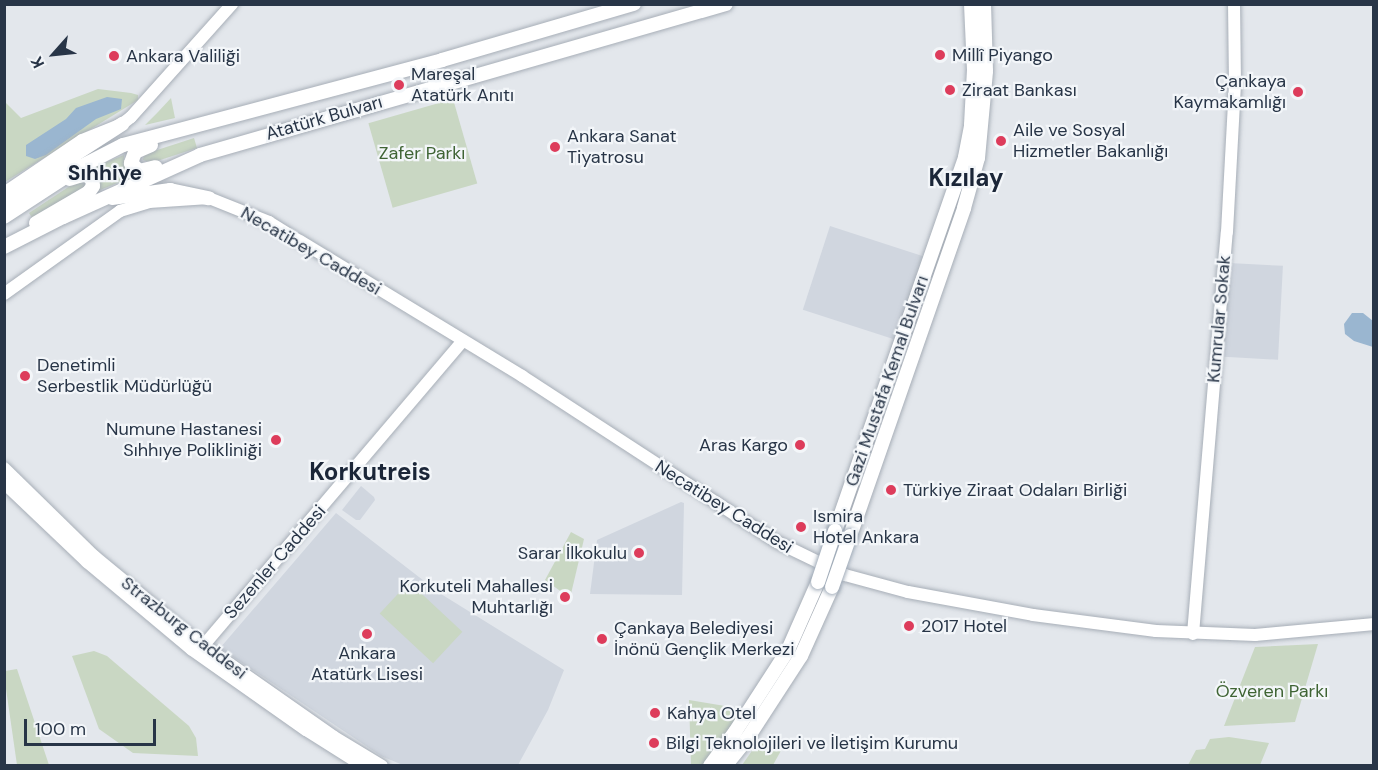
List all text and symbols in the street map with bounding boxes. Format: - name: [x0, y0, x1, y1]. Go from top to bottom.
- north arrow: [24, 24, 84, 84]
- place label: Millî Piyango: [952, 44, 1053, 66]
- place label: Ankara Valiliği: [126, 45, 240, 67]
- marker: Millî Piyango: [933, 48, 947, 62]
- marker: Ankara Valiliği: [107, 49, 121, 63]
- text: K: [26, 53, 49, 72]
- place label: Mareşal Atatürk Anıtı: [411, 64, 514, 106]
- place label: Çankaya Kaymakamlığı: [1174, 71, 1286, 113]
- marker: Mareşal Atatürk Anıtı: [392, 78, 406, 92]
- place label: Ziraat Bankası: [962, 79, 1077, 101]
- marker: Ziraat Bankası: [943, 83, 957, 97]
- marker: Çankaya Kaymakamlığı: [1291, 85, 1305, 99]
- street label: Atatürk Bulvarı: [263, 91, 385, 145]
- place label: Aile ve Sosyal Hizmetler Bakanlığı: [1013, 120, 1168, 162]
- place label: Ankara Sanat Tiyatrosu: [567, 126, 676, 168]
- marker: Aile ve Sosyal Hizmetler Bakanlığı: [994, 134, 1008, 148]
- marker: Ankara Sanat Tiyatrosu: [548, 140, 562, 154]
- park label: Zafer Parkı: [379, 142, 465, 164]
- district label: Sıhhiye: [68, 160, 142, 186]
- district label: Kızılay: [929, 164, 1003, 192]
- street label: Necatibey Caddesi: [237, 202, 385, 300]
- street label: Kumrular Sokak: [1203, 254, 1235, 384]
- street label: Gazi Mustafa Kemal Bulvarı: [841, 273, 933, 489]
- place label: Denetimli Serbestlik Müdürlüğü: [37, 355, 212, 398]
- marker: Denetimli Serbestlik Müdürlüğü: [18, 369, 32, 383]
- place label: Numune Hastanesi Sıhhıye Polikliniği: [106, 419, 262, 462]
- marker: Numune Hastanesi Sıhhıye Polikliniği: [267, 431, 285, 449]
- place label: Aras Kargo: [699, 434, 788, 456]
- marker: Aras Kargo: [793, 438, 807, 452]
- street label: Necatibey Caddesi: [651, 456, 797, 558]
- district label: Korkutreis: [309, 458, 431, 486]
- place label: Türkiye Ziraat Odaları Birliği: [903, 479, 1127, 501]
- marker: Türkiye Ziraat Odaları Birliği: [884, 483, 898, 497]
- street label: Sezenler Caddesi: [220, 501, 330, 623]
- place label: Ismira Hotel Ankara: [813, 506, 919, 548]
- marker: Ismira Hotel Ankara: [794, 520, 808, 534]
- place label: Sarar İlkokulu: [518, 542, 627, 564]
- marker: Sarar İlkokulu: [632, 546, 646, 560]
- street label: Strazburg Caddesi: [117, 572, 251, 684]
- place label: Korkuteli Mahallesi Muhtarlığı: [400, 576, 553, 618]
- marker: Korkuteli Mahallesi Muhtarlığı: [558, 590, 572, 604]
- place label: 2017 Hotel: [921, 615, 1007, 637]
- place label: Çankaya Belediyesi İnönü Gençlik Merkezi: [614, 618, 795, 660]
- marker: 2017 Hotel: [902, 619, 916, 633]
- marker: Ankara Atatürk Lisesi: [360, 627, 374, 641]
- marker: Çankaya Belediyesi İnönü Gençlik Merkezi: [595, 632, 609, 646]
- place label: Ankara Atatürk Lisesi: [311, 643, 423, 686]
- park label: Özveren Parkı: [1216, 680, 1328, 702]
- place label: Kahya Otel: [667, 702, 756, 724]
- marker: Kahya Otel: [648, 706, 662, 720]
- scale bar: [27, 707, 159, 745]
- text: 100 m: [35, 717, 86, 741]
- place label: Bilgi Teknolojileri ve İletişim Kurumu: [666, 732, 958, 754]
- marker: Bilgi Teknolojileri ve İletişim Kurumu: [647, 736, 661, 750]

